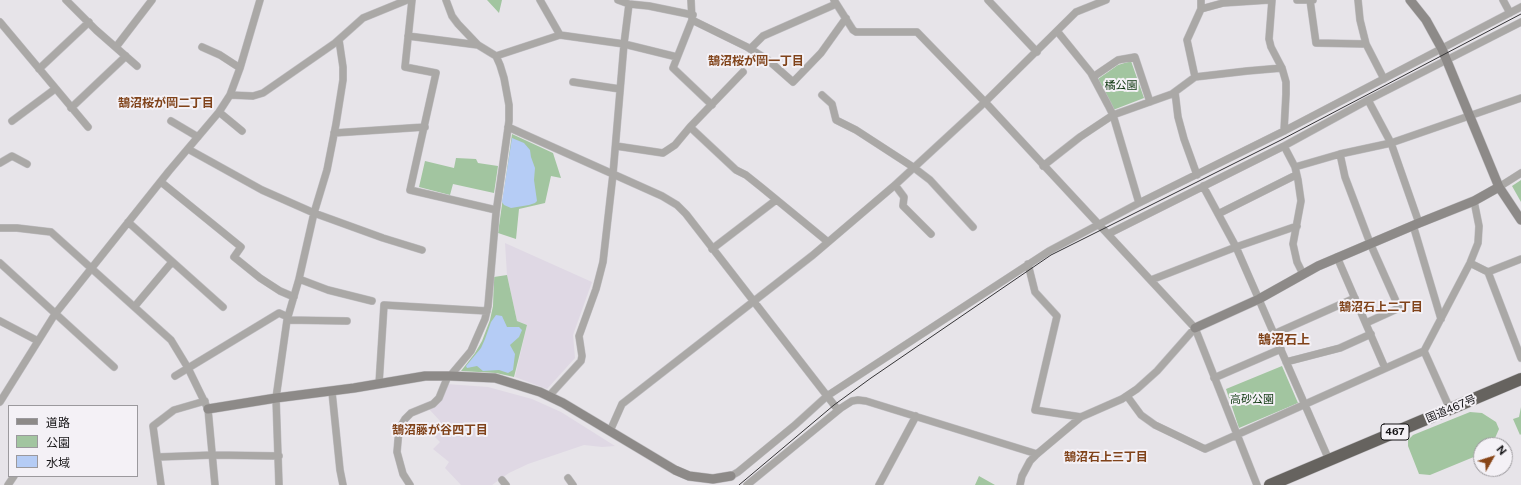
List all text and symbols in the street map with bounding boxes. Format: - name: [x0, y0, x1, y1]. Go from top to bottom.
- district label: 鵠沼桜が岡一丁目: [708, 54, 804, 68]
- park label: 橘公園: [1105, 79, 1137, 93]
- district label: 鵠沼桜が岡二丁目: [118, 96, 214, 110]
- district label: 鵠沼石上二丁目: [1339, 300, 1423, 314]
- district label: 鵠沼石上: [1258, 332, 1310, 348]
- park label: 高砂公園: [1230, 393, 1274, 407]
- street label: 国道467号: [1424, 393, 1478, 425]
- legend: [8, 405, 138, 477]
- text: 道路: [46, 416, 70, 430]
- district label: 鵠沼藤が谷四丁目: [392, 423, 488, 437]
- road number: 467: [1381, 424, 1409, 440]
- text: 公園: [46, 436, 70, 450]
- north arrow: [1473, 437, 1513, 477]
- text: N: [1494, 443, 1509, 457]
- district label: 鵠沼石上三丁目: [1064, 450, 1148, 464]
- text: 水域: [46, 456, 70, 470]

